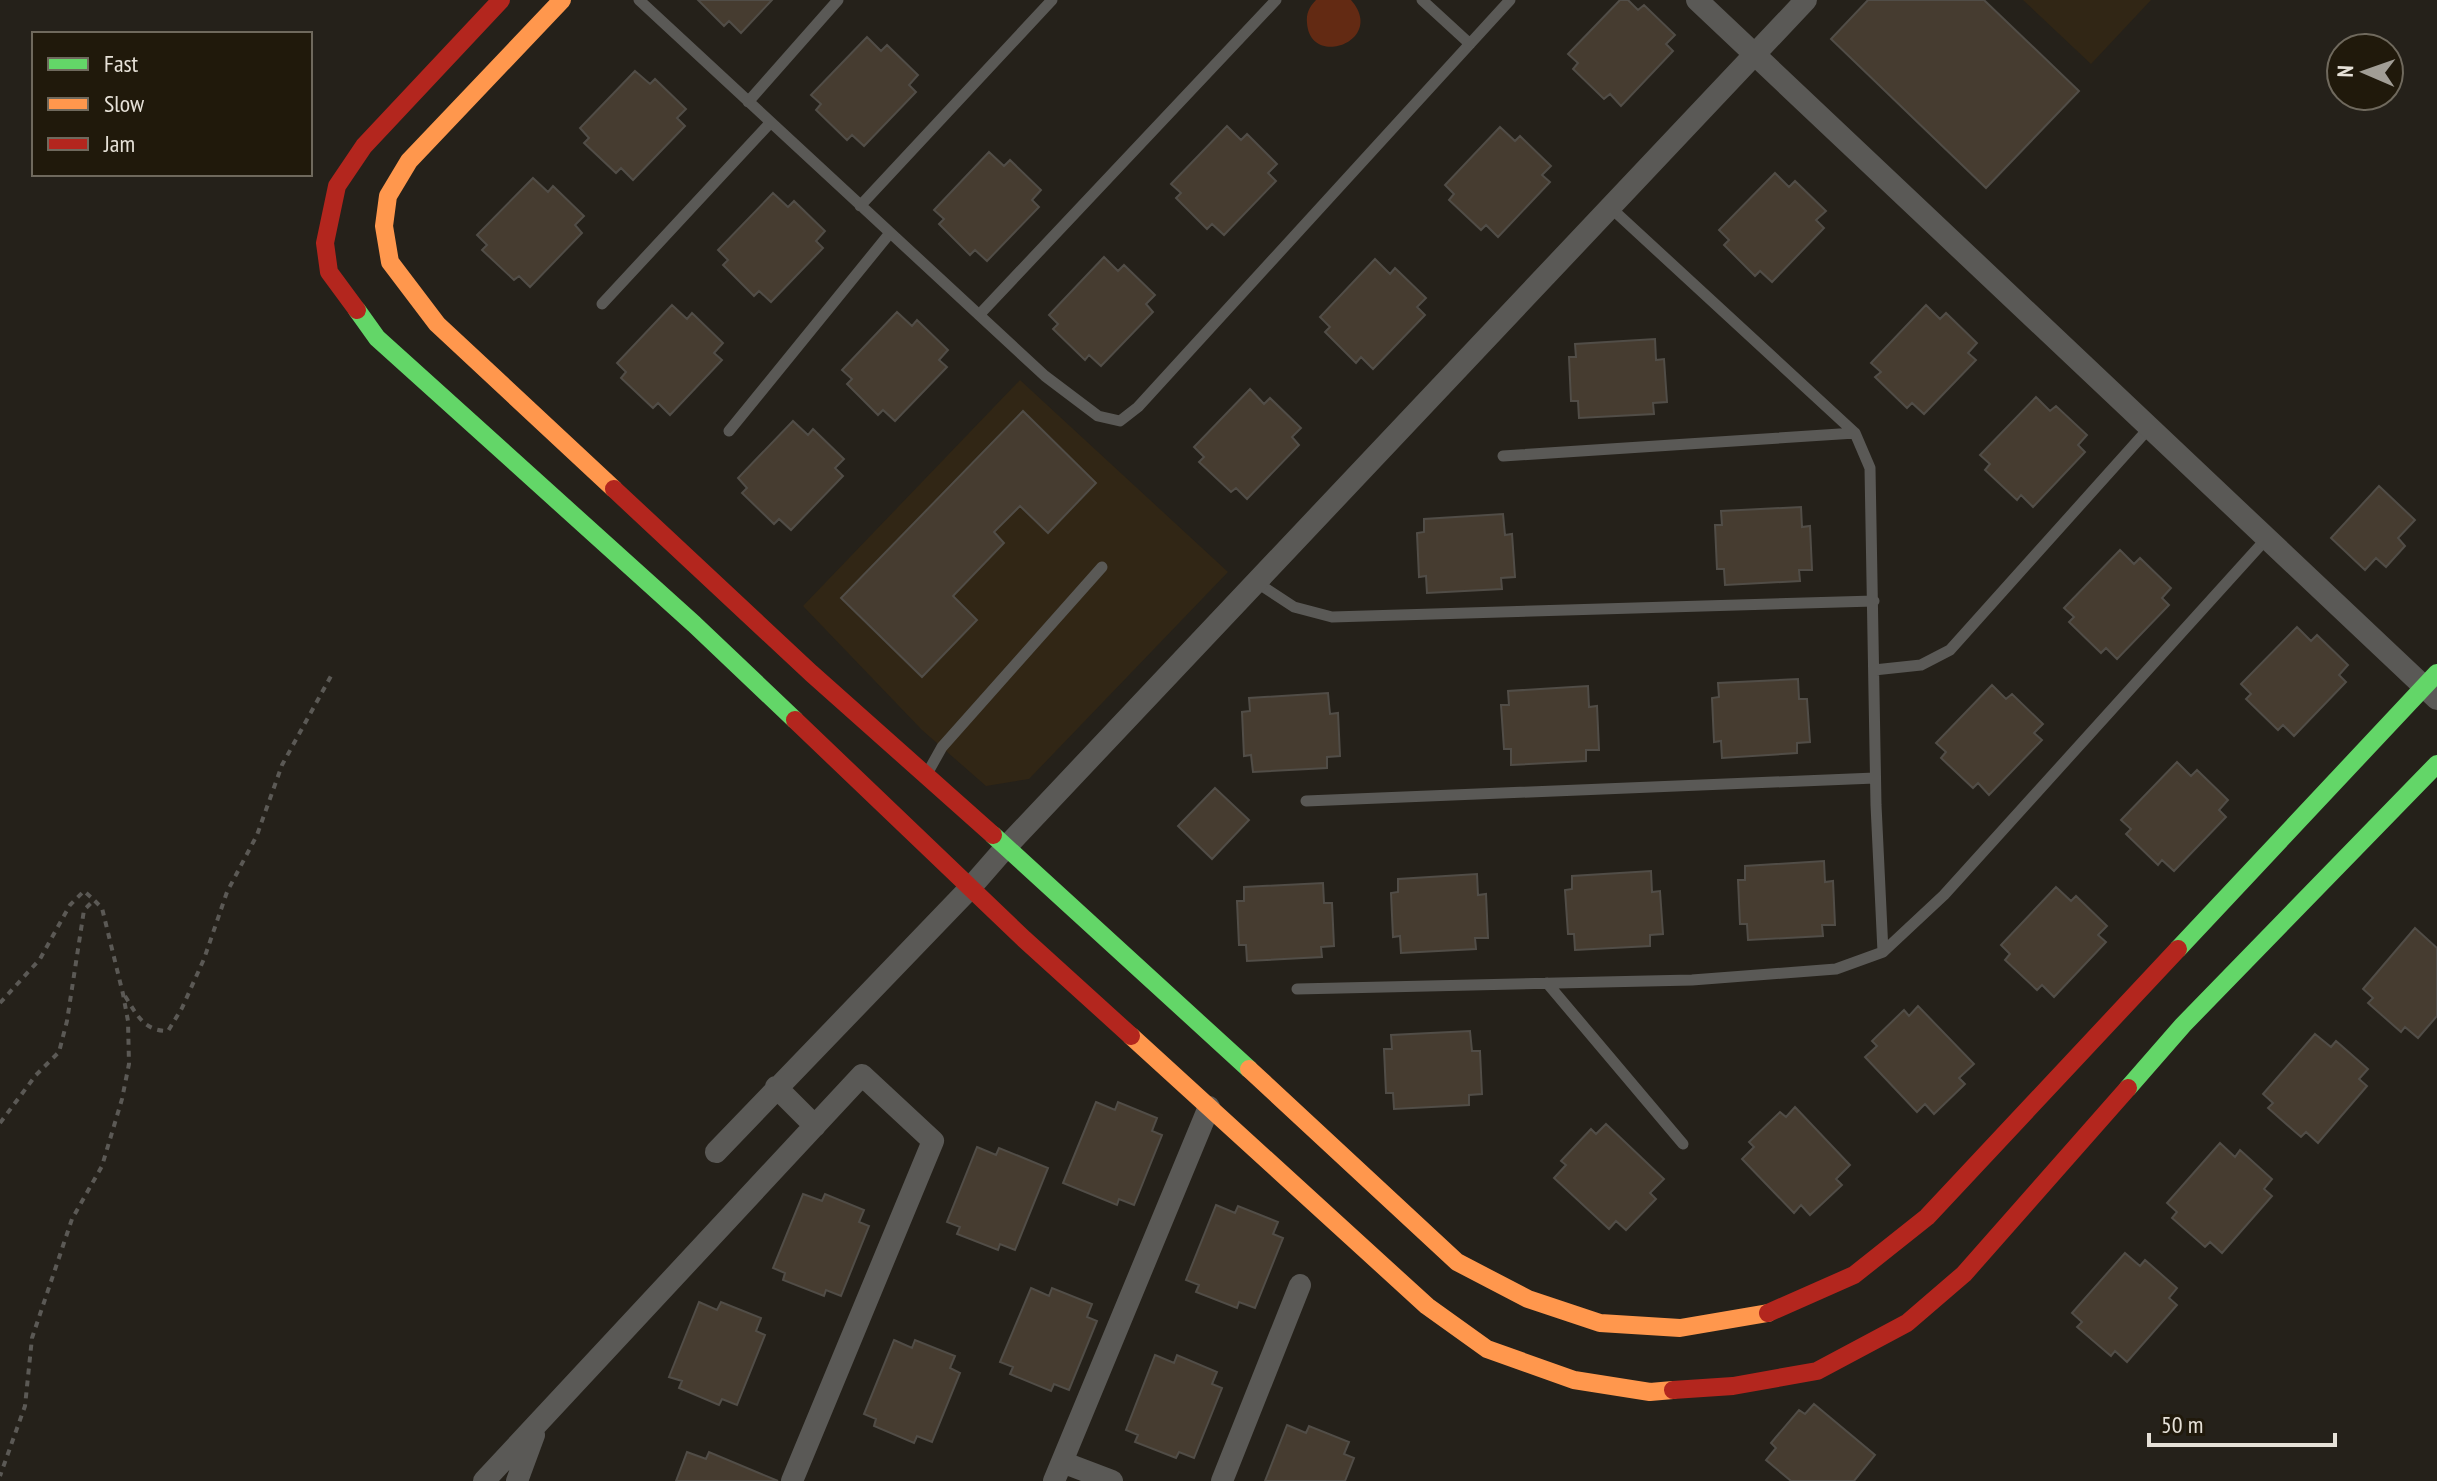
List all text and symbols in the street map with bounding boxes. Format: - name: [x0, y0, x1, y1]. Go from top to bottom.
- legend: [32, 32, 312, 176]
- north arrow: [2325, 32, 2405, 112]
- text: Fast: [104, 48, 139, 79]
- text: N: [2331, 65, 2359, 78]
- text: Slow: [104, 88, 145, 119]
- text: Jam: [103, 128, 135, 159]
- scale bar: [2149, 1397, 2335, 1447]
- text: 50 m: [2161, 1409, 2203, 1440]

